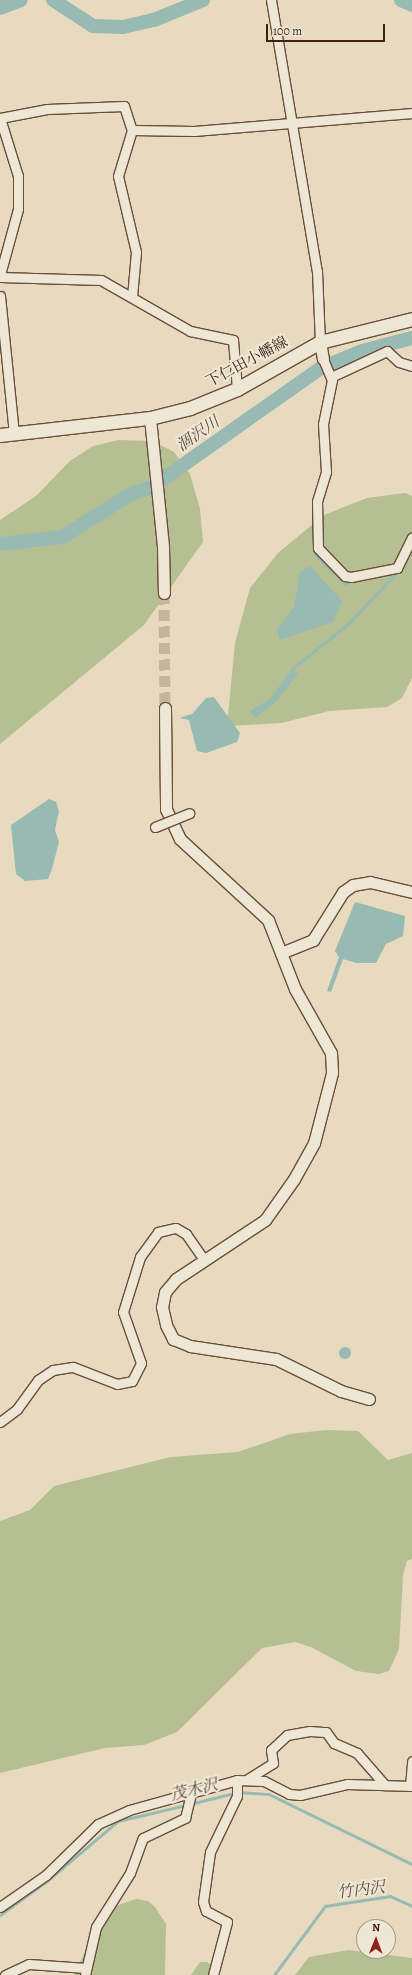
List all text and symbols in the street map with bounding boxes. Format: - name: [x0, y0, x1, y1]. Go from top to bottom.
- scale bar: [268, 16, 387, 42]
- text: 100 m: [273, 23, 302, 39]
- street label: 下仁田小幡線: [203, 333, 291, 391]
- water label: 涸沢川: [173, 412, 223, 456]
- water label: 茂木沢: [168, 1775, 220, 1805]
- water label: 竹内沢: [336, 1878, 386, 1902]
- north arrow: [356, 1919, 396, 1959]
- text: N: [372, 1920, 380, 1935]

